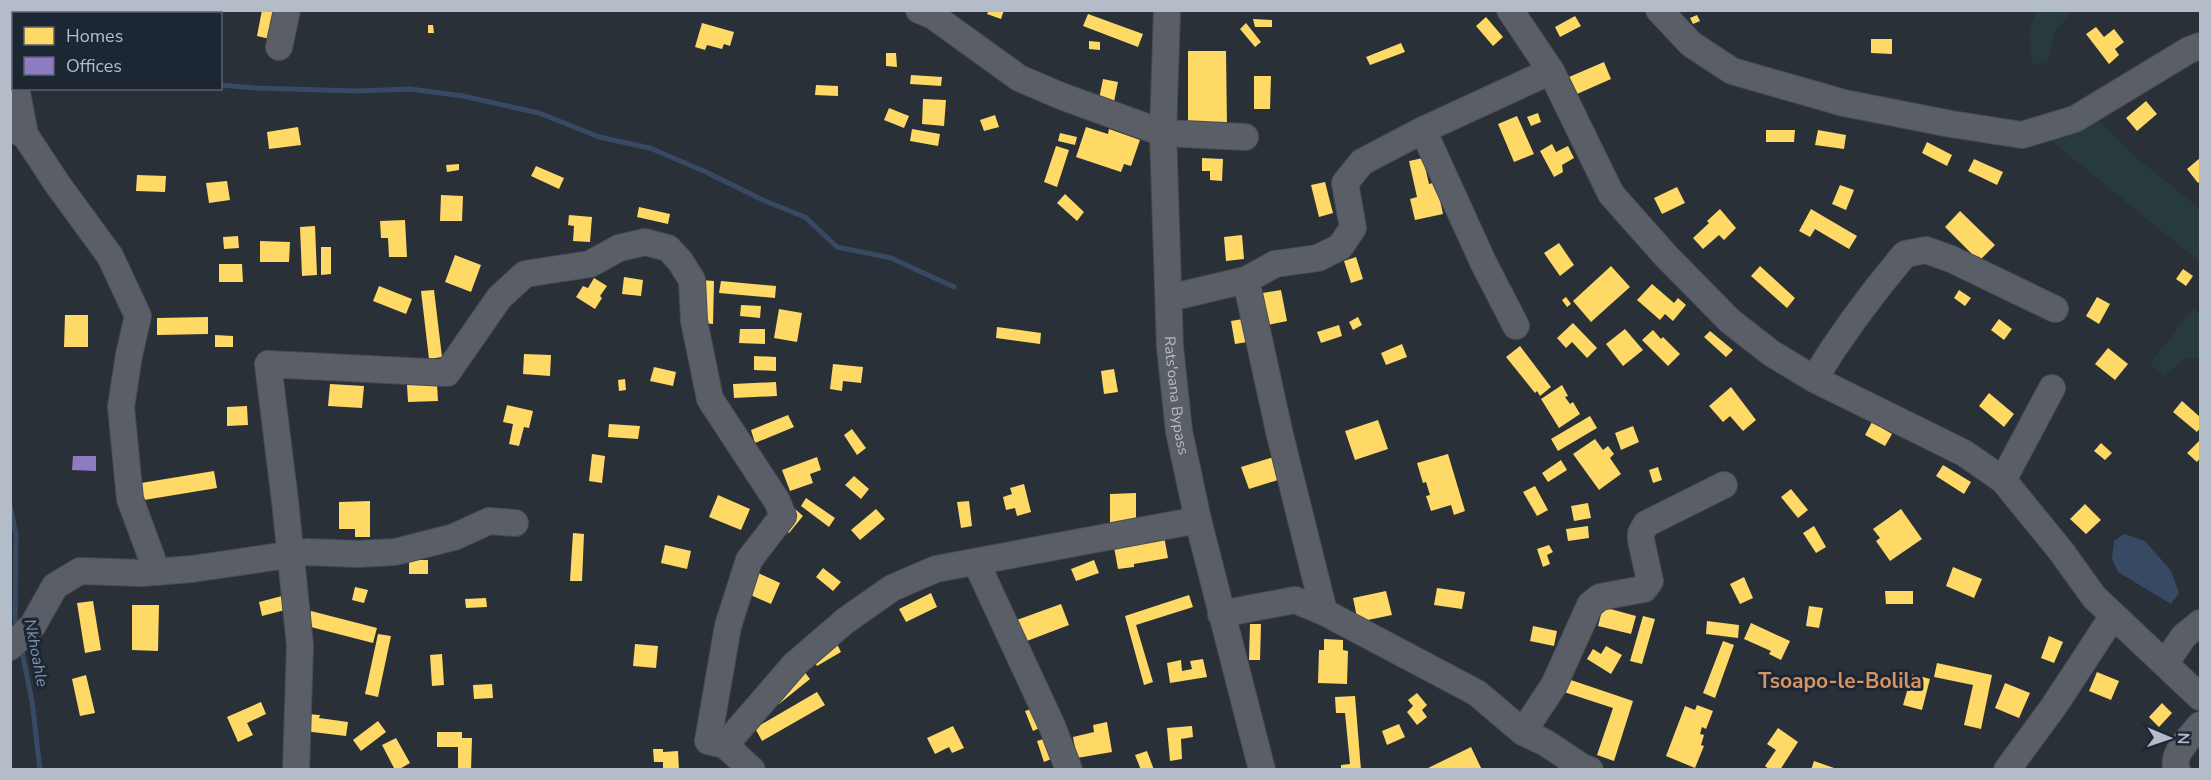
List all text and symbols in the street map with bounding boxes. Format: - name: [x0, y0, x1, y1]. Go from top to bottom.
- legend: [12, 12, 222, 90]
- text: Homes: [66, 24, 123, 48]
- text: Offices: [66, 54, 122, 78]
- street label: Rats'oana Bypass: [1160, 336, 1194, 457]
- water label: Nkhoahle: [19, 617, 53, 689]
- district label: Tsoapo-le-Bolila: [1758, 667, 1922, 695]
- north arrow: [2139, 708, 2199, 768]
- text: N: [2172, 732, 2194, 745]

